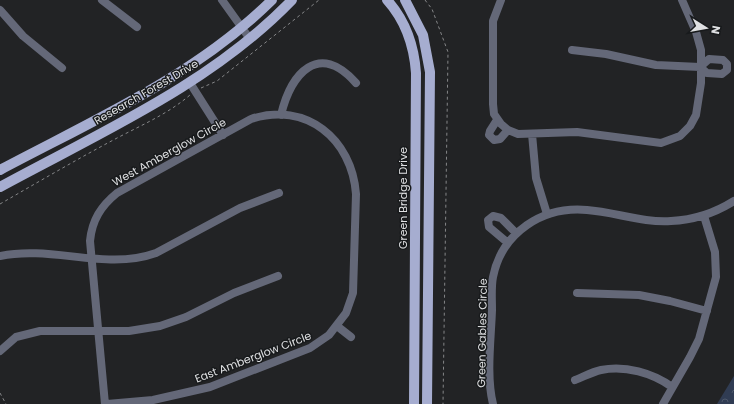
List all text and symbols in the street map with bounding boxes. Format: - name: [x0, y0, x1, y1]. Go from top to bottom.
- north arrow: [686, 8, 726, 48]
- text: N: [707, 24, 724, 35]
- street label: Research Forest Drive: [91, 55, 201, 128]
- street label: West Amberglow Circle: [109, 114, 229, 190]
- street label: Green Bridge Drive: [395, 147, 411, 249]
- street label: Green Gables Circle: [473, 278, 491, 388]
- street label: East Amberglow Circle: [192, 327, 314, 387]

